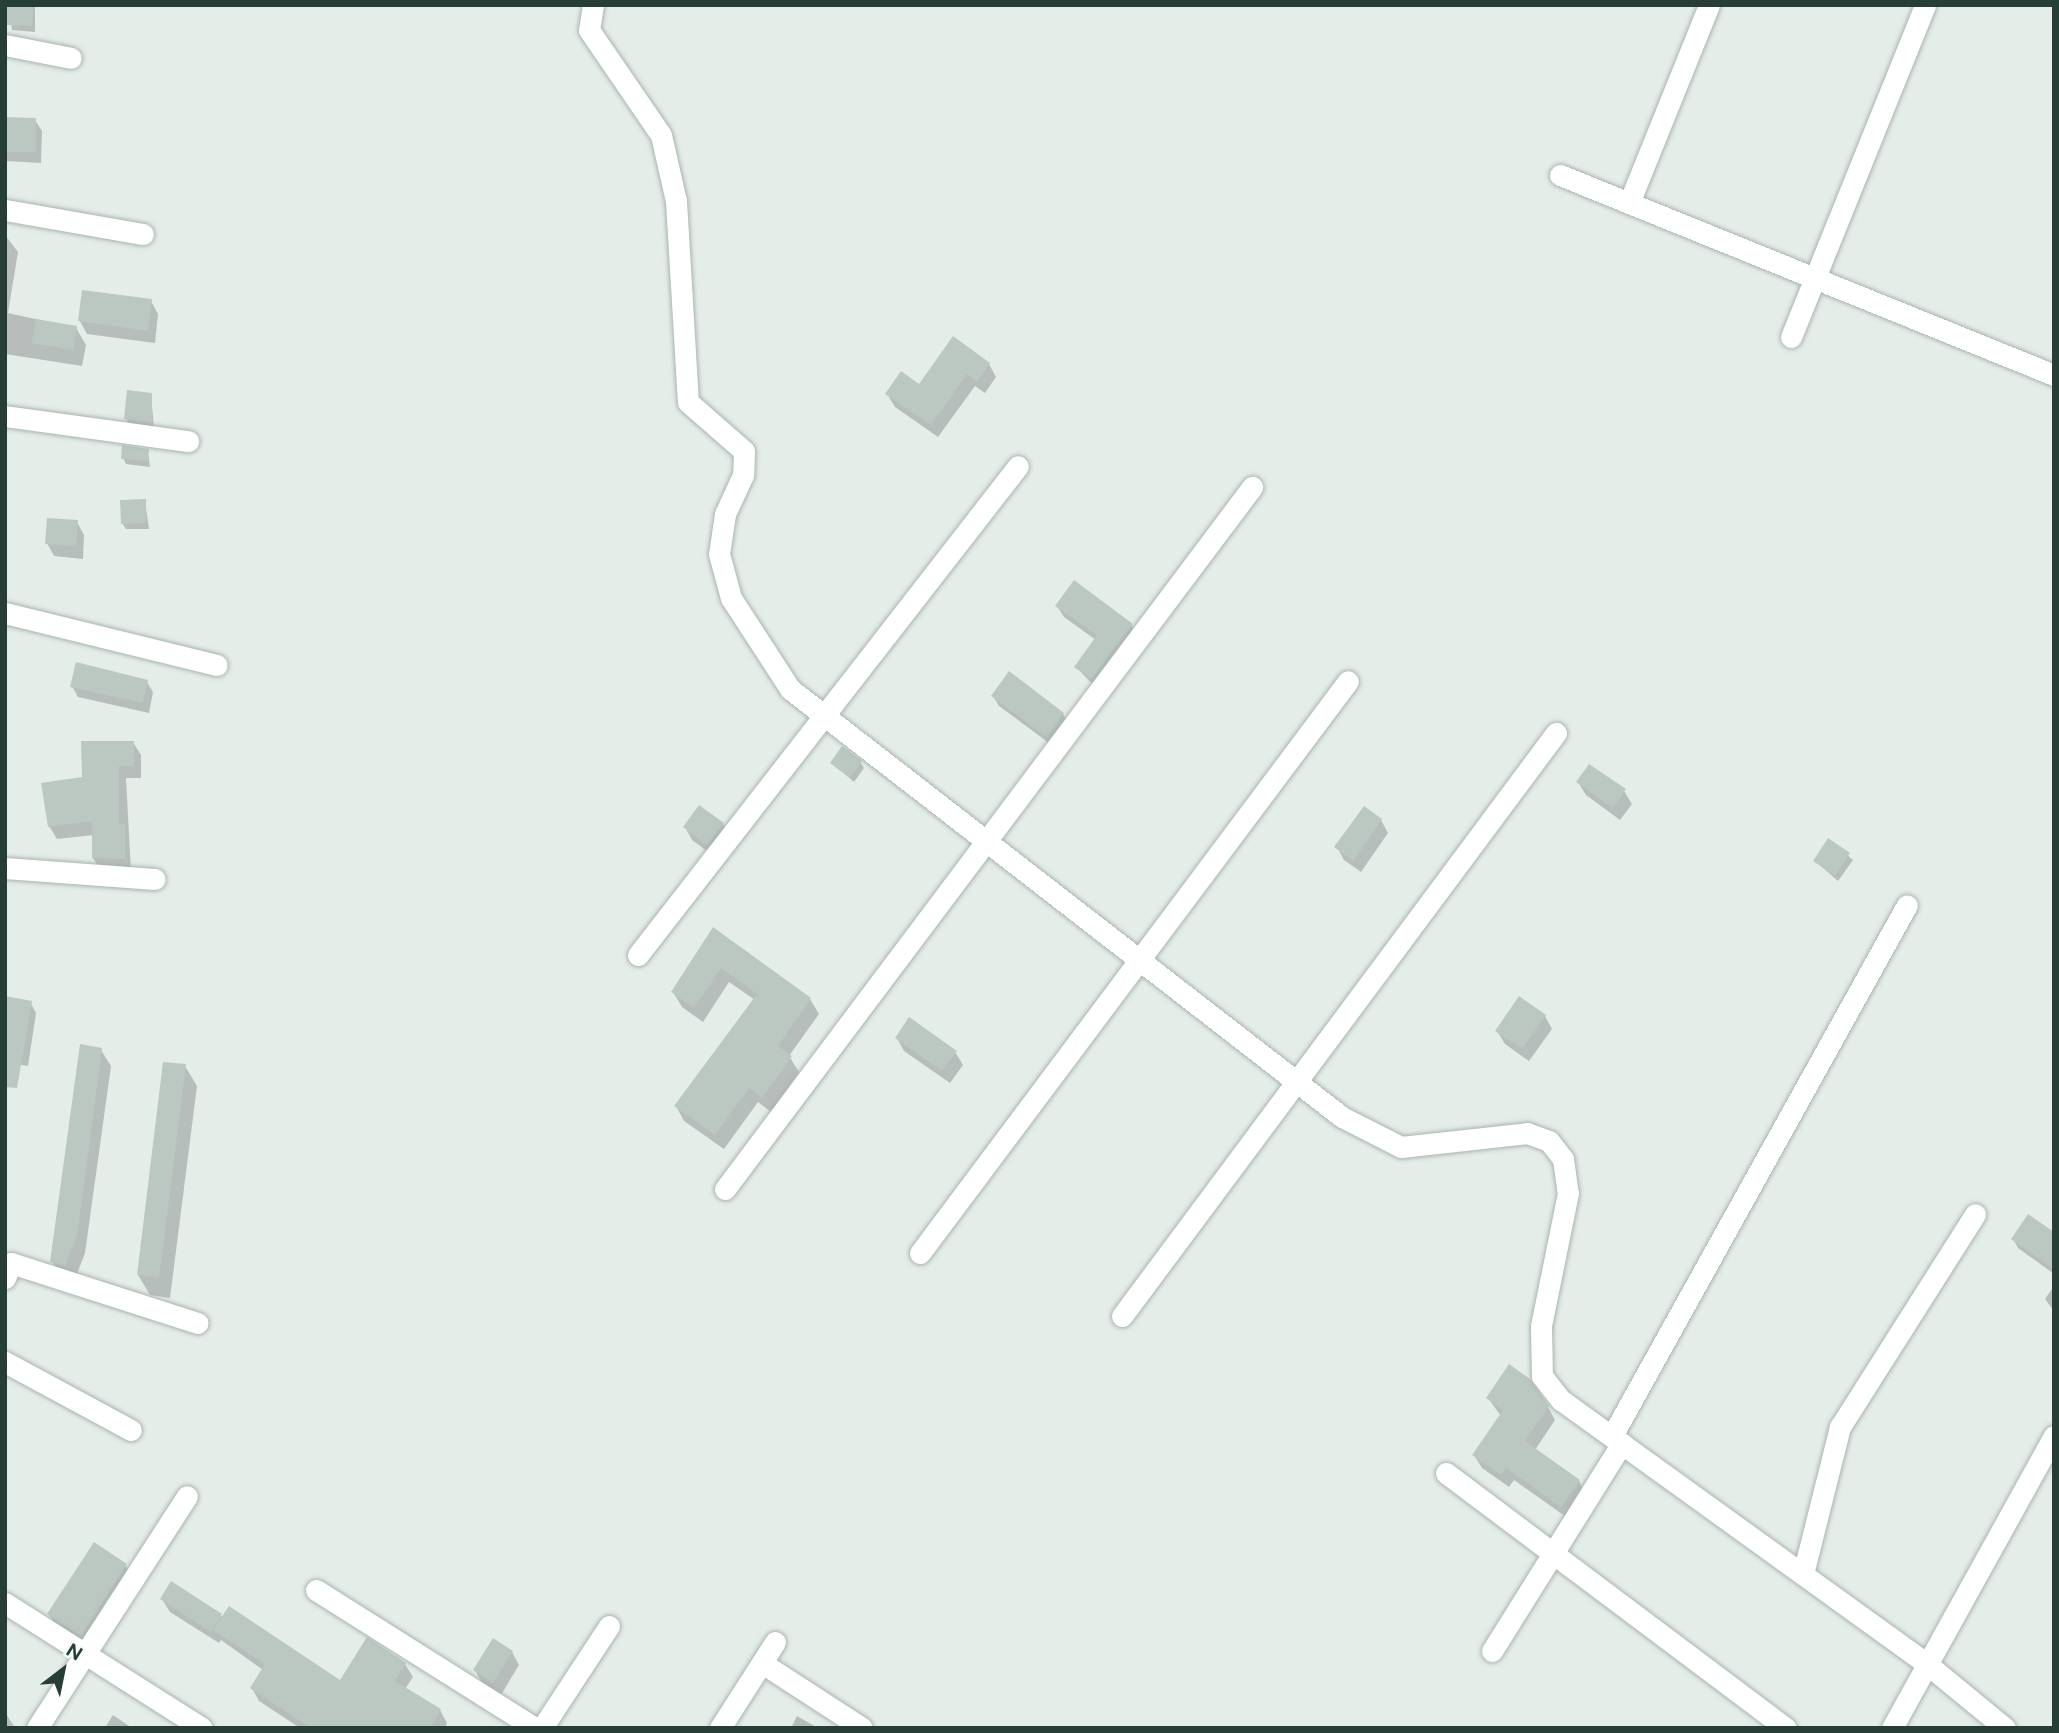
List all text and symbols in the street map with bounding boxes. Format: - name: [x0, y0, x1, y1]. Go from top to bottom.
- north arrow: [28, 1635, 98, 1705]
- text: N: [62, 1638, 87, 1665]

